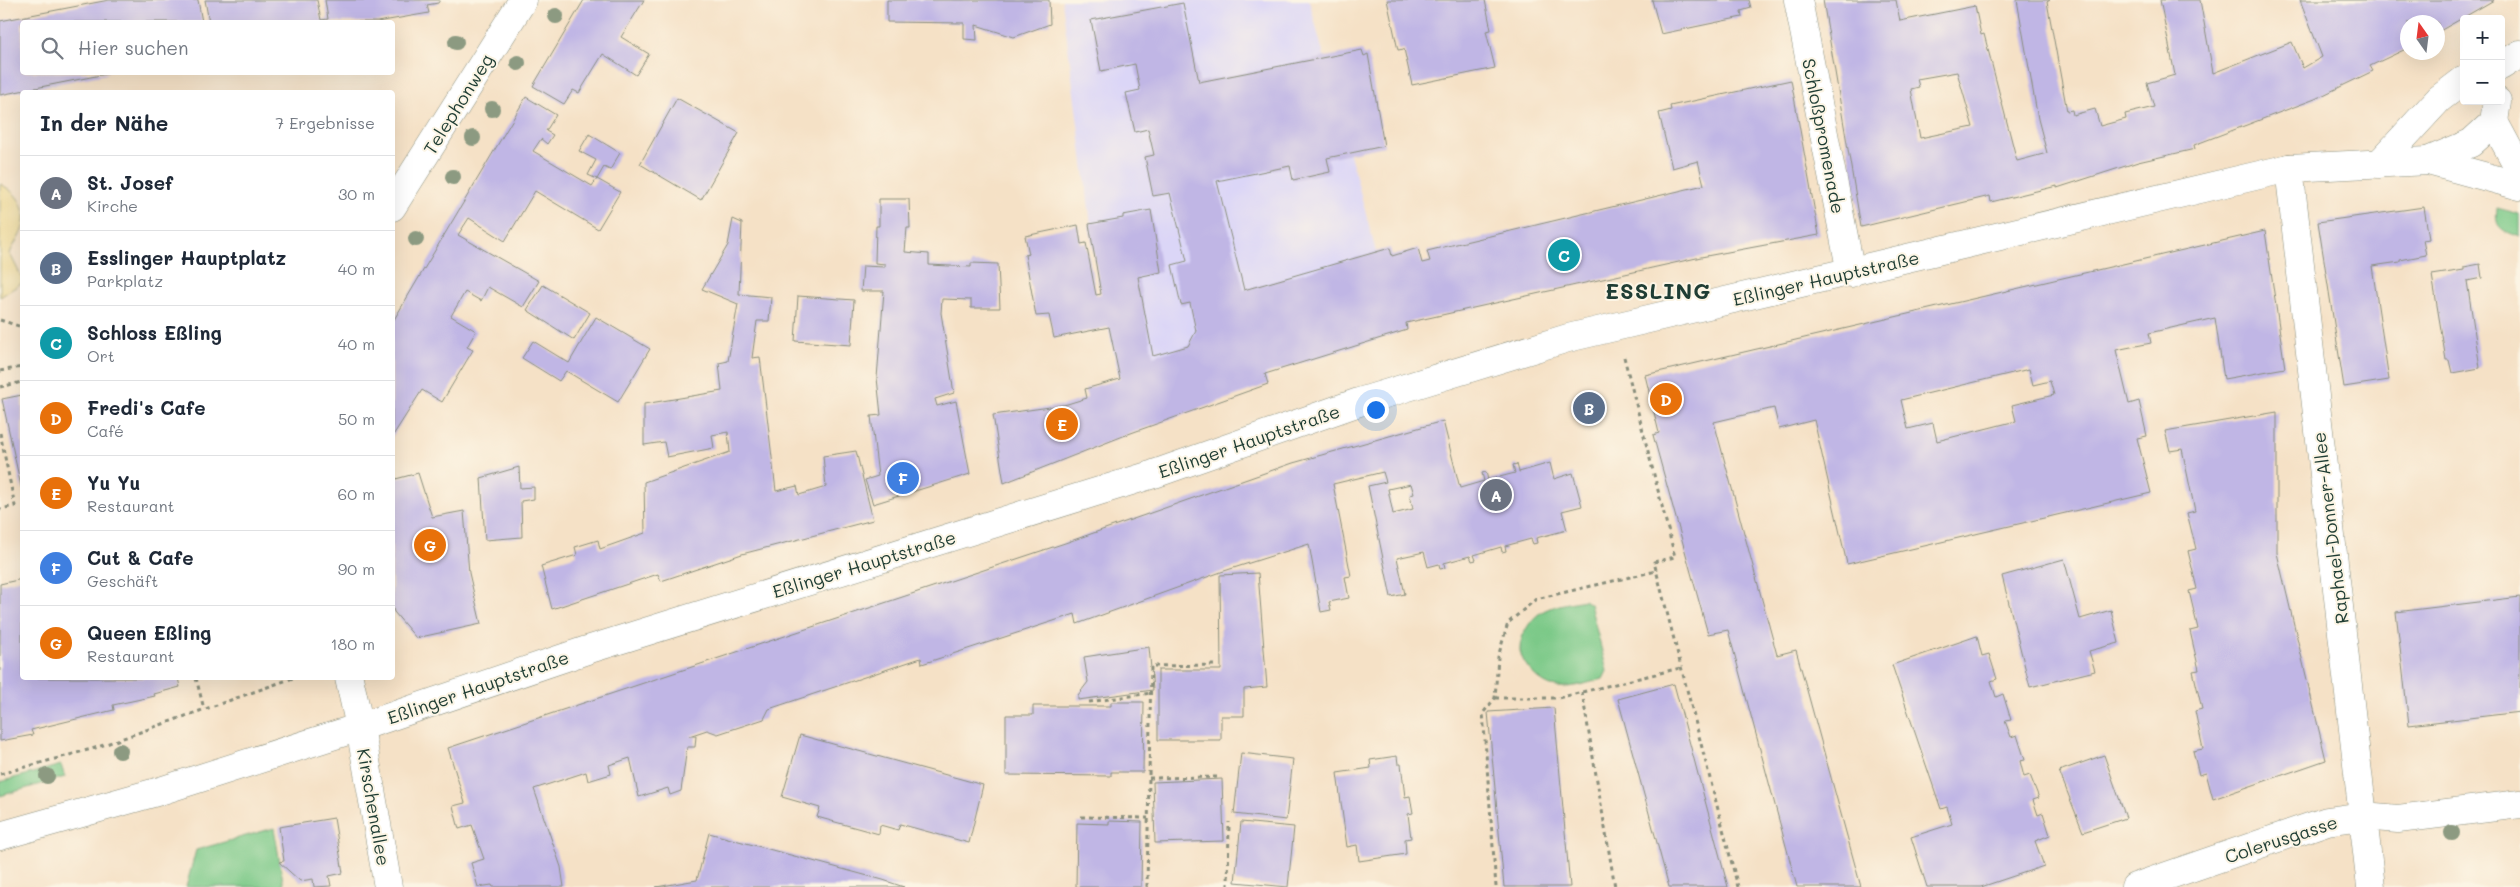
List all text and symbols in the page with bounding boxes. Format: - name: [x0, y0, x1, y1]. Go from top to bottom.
- north arrow: [2400, 15, 2445, 60]
- map controls: [2460, 15, 2505, 105]
- button: +: [2460, 15, 2505, 60]
- search box: [20, 20, 395, 75]
- icon: search: [38, 34, 66, 62]
- text: Hier suchen: [78, 35, 189, 60]
- street label: Telephonweg: [418, 49, 498, 159]
- street label: Schloßpromenade: [1797, 56, 1851, 216]
- button: −: [2460, 60, 2505, 105]
- text: In der Nähe: [40, 109, 168, 136]
- text: 7 Ergebnisse: [275, 112, 375, 133]
- text: St. Josef: [87, 170, 173, 195]
- text: A: [50, 183, 62, 204]
- text: 30 m: [338, 183, 375, 204]
- text: Kirche: [87, 195, 138, 216]
- pin: C: [1548, 236, 1580, 274]
- text: Esslinger Hauptplatz: [87, 245, 286, 270]
- street label: Eßlinger Hauptstraße: [1730, 245, 1922, 311]
- text: B: [51, 258, 61, 279]
- text: 40 m: [338, 258, 375, 279]
- text: Parkplatz: [87, 270, 163, 291]
- district label: ESSLING: [1605, 276, 1711, 305]
- text: Schloss Eßling: [87, 320, 222, 345]
- text: C: [50, 333, 62, 354]
- text: 40 m: [338, 333, 375, 354]
- text: Ort: [87, 345, 115, 366]
- pin: D: [1650, 380, 1682, 418]
- pin: B: [1573, 389, 1605, 427]
- text: Fredi's Cafe: [87, 395, 206, 420]
- your location: [1363, 397, 1389, 423]
- street label: Eßlinger Hauptstraße: [1155, 399, 1343, 483]
- pin: E: [1046, 405, 1078, 443]
- text: D: [50, 408, 62, 429]
- text: 50 m: [338, 408, 375, 429]
- text: Café: [87, 420, 124, 441]
- street label: Raphael-Donner-Allee: [2306, 431, 2354, 625]
- pin: F: [887, 459, 919, 497]
- text: Yu Yu: [87, 470, 141, 495]
- pin: A: [1480, 476, 1512, 514]
- text: E: [51, 483, 61, 504]
- text: 60 m: [338, 483, 375, 504]
- text: Restaurant: [87, 495, 175, 516]
- street label: Eßlinger Hauptstraße: [769, 525, 959, 603]
- pin: G: [414, 526, 446, 564]
- text: Cut & Cafe: [87, 545, 194, 570]
- text: F: [51, 558, 61, 579]
- text: 90 m: [338, 558, 375, 579]
- text: Geschäft: [87, 570, 158, 591]
- text: Queen Eßling: [87, 620, 211, 645]
- text: G: [50, 633, 62, 654]
- text: 180 m: [330, 633, 375, 654]
- text: Restaurant: [87, 645, 175, 666]
- street label: Eßlinger Hauptstraße: [384, 645, 572, 729]
- street label: Kirschenallee: [352, 747, 396, 867]
- street label: Colerusgasse: [2222, 809, 2340, 869]

